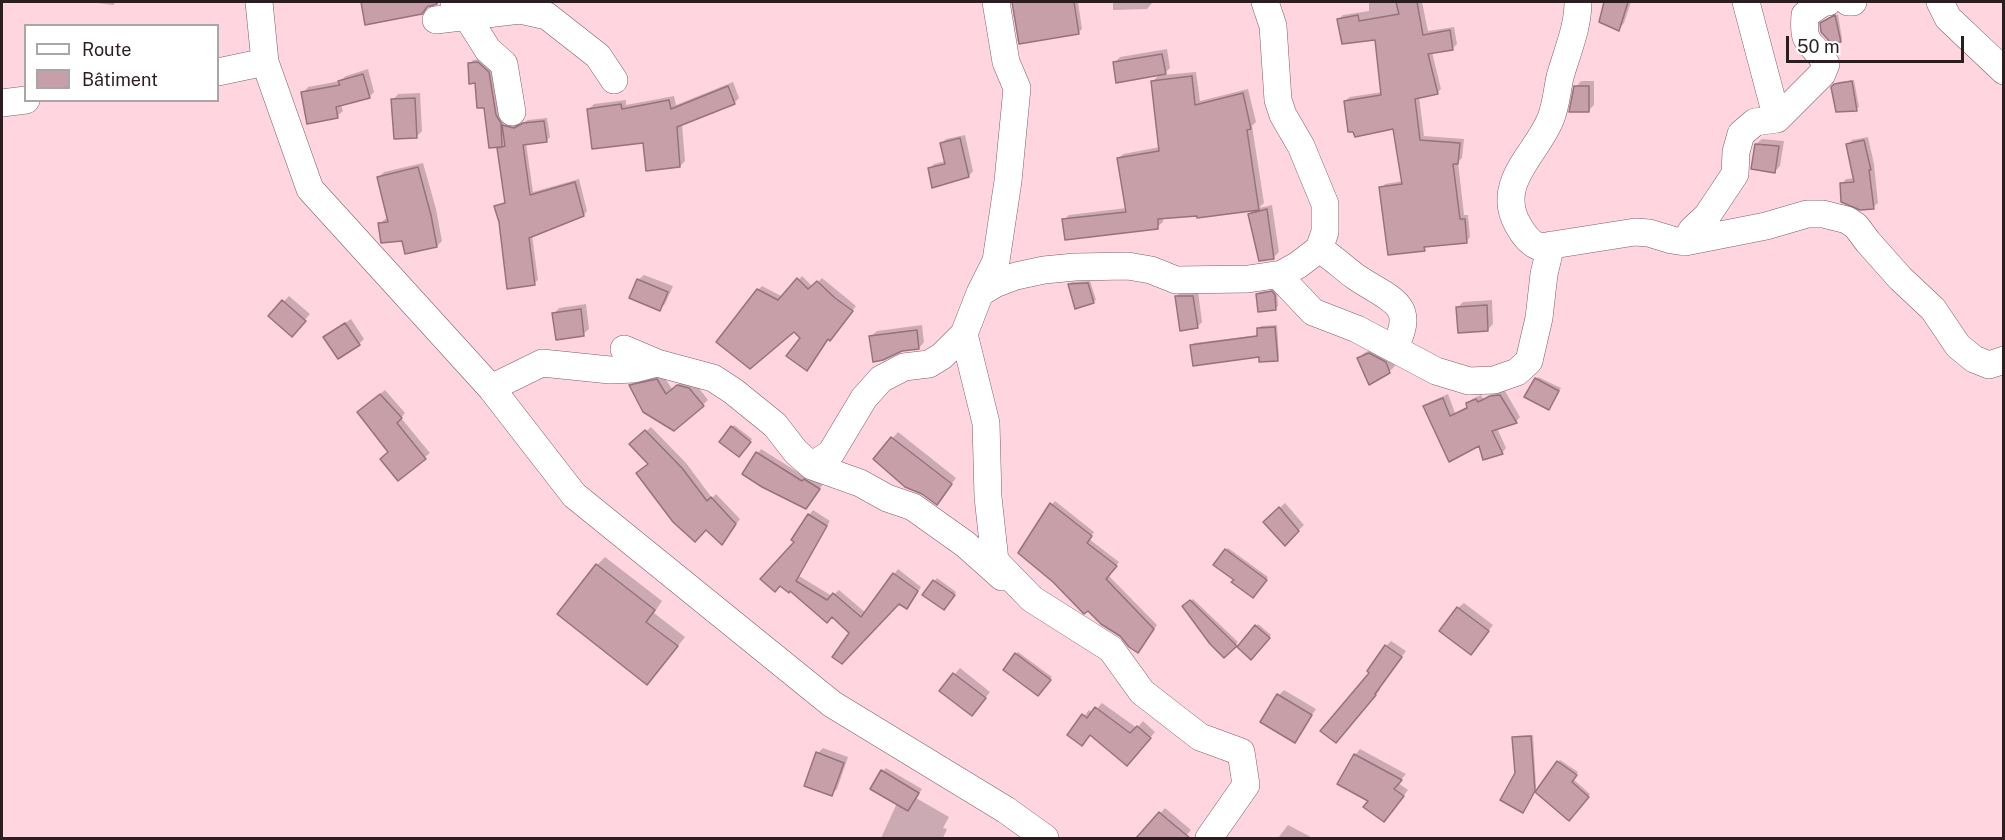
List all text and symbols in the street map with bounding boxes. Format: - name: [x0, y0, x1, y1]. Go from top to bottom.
- legend: [24, 24, 219, 102]
- scale bar: [1789, 24, 1968, 62]
- text: 50 m: [1797, 36, 1840, 57]
- text: Route: [82, 39, 131, 60]
- text: Bâtiment: [82, 69, 158, 90]

